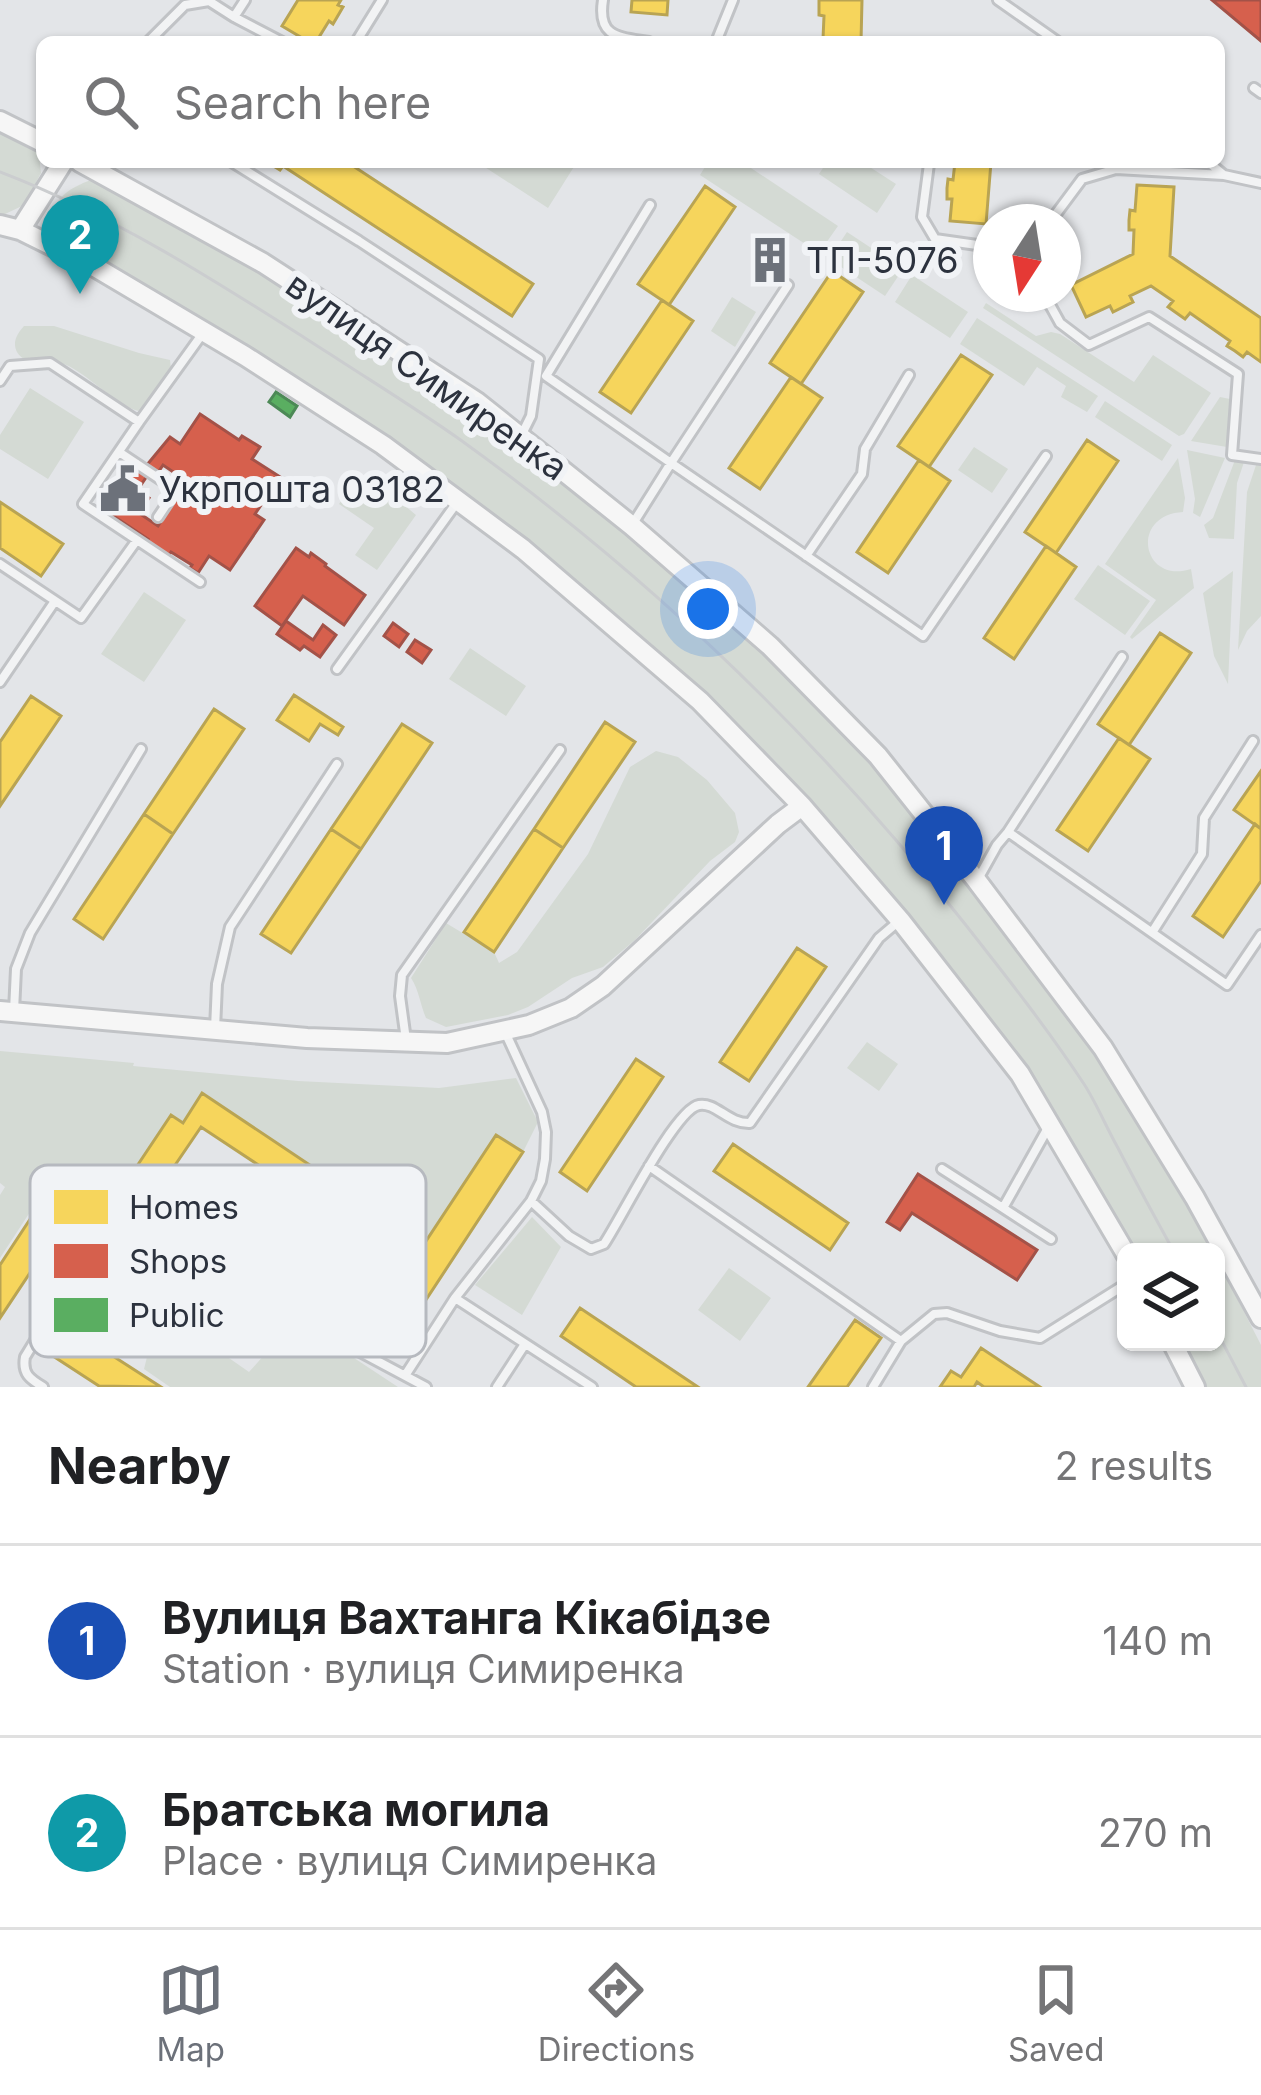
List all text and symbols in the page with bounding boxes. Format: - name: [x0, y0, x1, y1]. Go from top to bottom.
- search box: [36, 36, 1225, 168]
- icon: search: [78, 69, 144, 135]
- text: Search here: [174, 75, 431, 130]
- pin: 2: [41, 195, 119, 294]
- north arrow: [973, 204, 1081, 312]
- building icon: ТП-5076: [745, 235, 795, 285]
- place label: ТП-5076: [806, 238, 959, 282]
- street label: вулиця Симиренка: [278, 262, 576, 490]
- public building icon: Укрпошта 03182: [98, 464, 148, 514]
- place label: Укрпошта 03182: [159, 467, 445, 511]
- your location: [678, 579, 738, 639]
- pin: 1: [905, 806, 983, 905]
- legend: [30, 1165, 426, 1357]
- text: Homes: [129, 1187, 239, 1227]
- text: Shops: [129, 1241, 227, 1281]
- map controls: [1117, 1243, 1225, 1351]
- button: layers: [1117, 1243, 1225, 1351]
- text: Public: [129, 1295, 225, 1335]
- text: Nearby: [48, 1435, 231, 1496]
- text: 2 results: [1055, 1442, 1213, 1489]
- text: Вулиця Вахтанга Кікабідзе: [162, 1590, 771, 1645]
- text: 1: [79, 1617, 95, 1664]
- text: 140 m: [1102, 1617, 1213, 1664]
- text: Station · вулиця Симиренка: [162, 1645, 685, 1692]
- text: Братська могила: [162, 1782, 550, 1837]
- text: 2: [75, 1809, 99, 1856]
- text: 270 m: [1098, 1809, 1213, 1856]
- text: Place · вулиця Симиренка: [162, 1837, 657, 1884]
- tab: Map: [156, 1957, 225, 2069]
- tab: Directions: [538, 1957, 695, 2069]
- tab: Saved: [1008, 1957, 1105, 2069]

